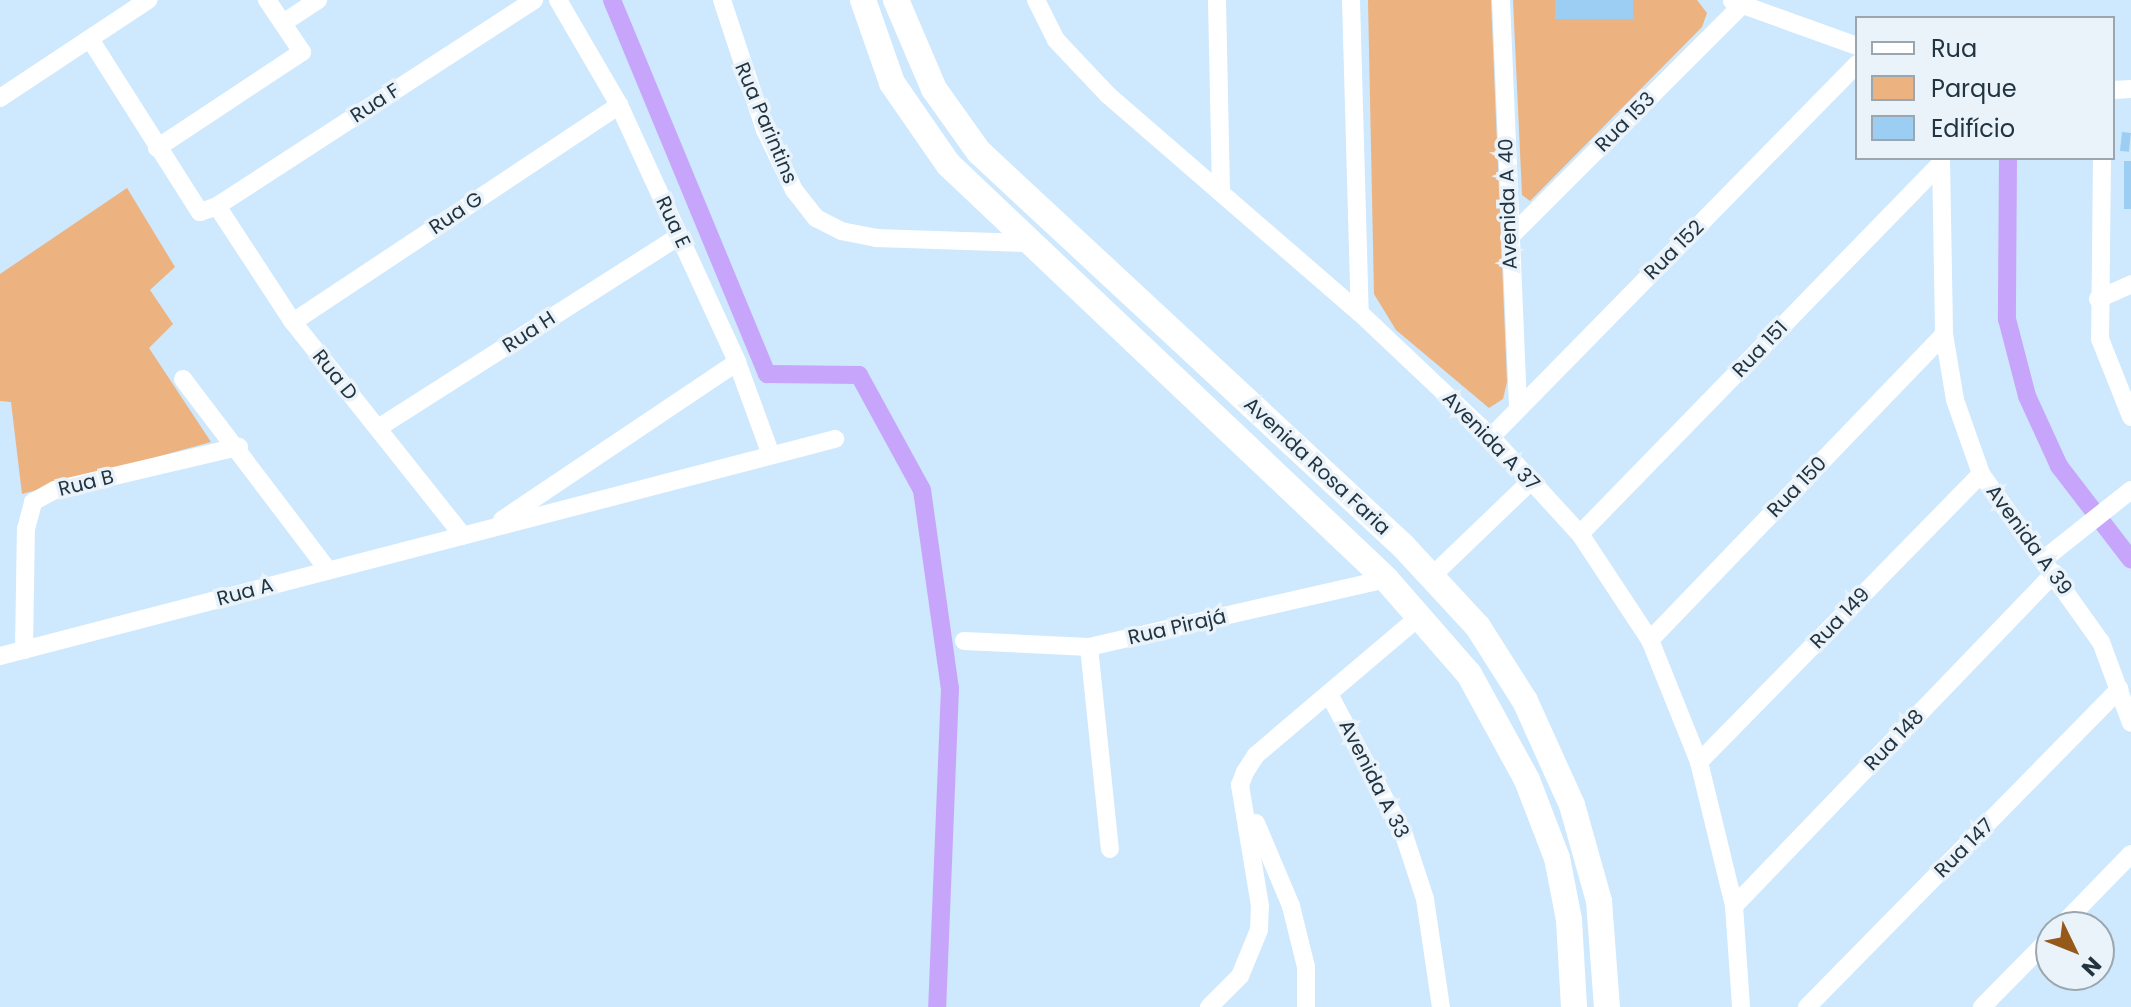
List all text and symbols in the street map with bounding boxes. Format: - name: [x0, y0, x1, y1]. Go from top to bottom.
- legend: [1855, 16, 2115, 160]
- text: Rua: [1931, 32, 1977, 65]
- street label: Rua Parintins: [730, 59, 802, 187]
- text: Parque: [1931, 72, 2017, 105]
- street label: Rua F: [346, 78, 404, 128]
- street label: Rua 153: [1590, 87, 1660, 157]
- text: Edifício: [1931, 112, 2015, 145]
- street label: Avenida A 40: [1494, 138, 1522, 270]
- street label: Rua G: [425, 186, 487, 240]
- street label: Rua E: [651, 192, 695, 252]
- street label: Rua 152: [1639, 215, 1709, 285]
- street label: Rua H: [498, 306, 560, 358]
- street label: Rua 151: [1727, 316, 1793, 382]
- street label: Rua D: [307, 345, 363, 405]
- street label: Avenida A 37: [1438, 386, 1544, 496]
- street label: Avenida Rosa Faria: [1239, 392, 1395, 540]
- street label: Rua 150: [1762, 452, 1832, 522]
- street label: Rua B: [56, 465, 116, 501]
- street label: Avenida A 39: [1981, 480, 2077, 600]
- street label: Rua A: [214, 573, 276, 611]
- street label: Rua 149: [1805, 583, 1875, 653]
- street label: Rua Pirajá: [1126, 604, 1228, 650]
- street label: Rua 148: [1859, 705, 1929, 775]
- street label: Avenida A 33: [1334, 716, 1414, 842]
- street label: Rua 147: [1929, 813, 1999, 883]
- north arrow: [2035, 911, 2115, 991]
- text: N: [2074, 950, 2108, 983]

